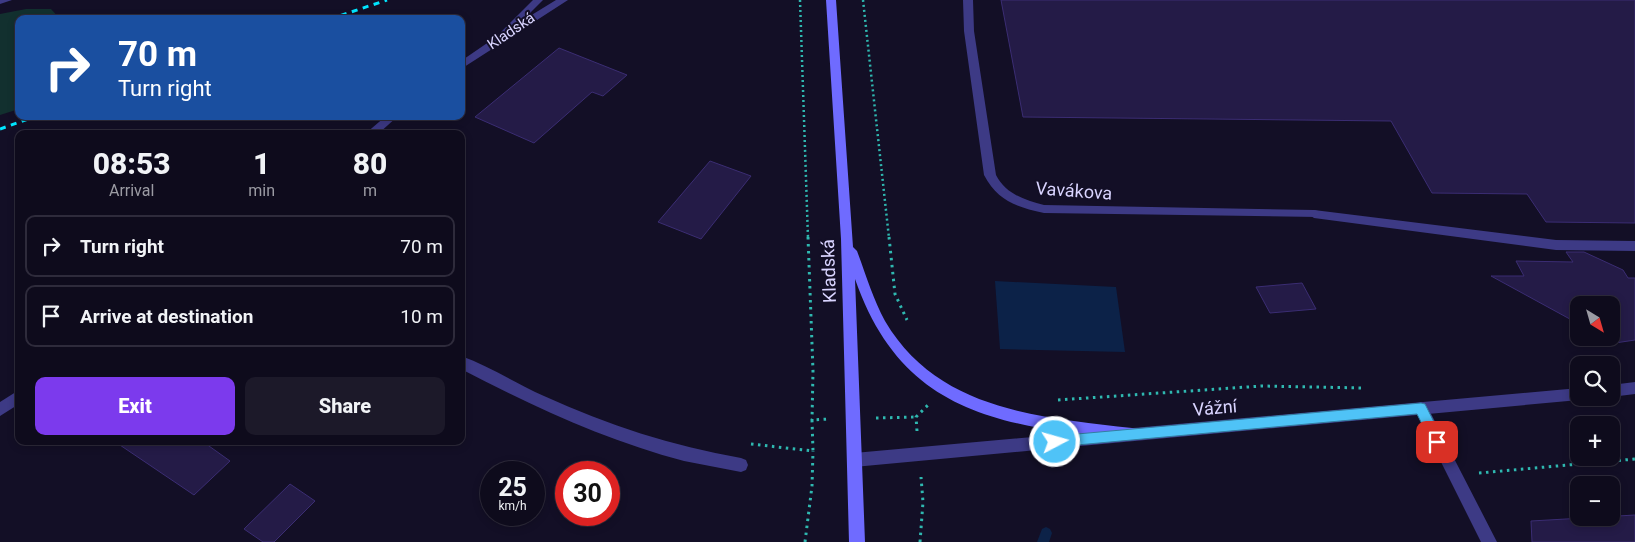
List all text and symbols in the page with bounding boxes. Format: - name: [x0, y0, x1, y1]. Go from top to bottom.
- street label: Kladská: [484, 9, 538, 53]
- text: 70 m: [118, 34, 197, 75]
- icon: right: [35, 35, 100, 100]
- text: Turn right: [118, 76, 212, 101]
- text: 08:53: [93, 146, 171, 181]
- text: 1: [253, 146, 270, 181]
- text: 80: [353, 146, 387, 181]
- street label: Vavákova: [1035, 177, 1113, 204]
- text: Arrival: [109, 181, 154, 200]
- text: min: [248, 181, 275, 200]
- text: m: [363, 181, 377, 200]
- icon: right: [37, 232, 65, 260]
- text: Turn right: [80, 235, 164, 258]
- text: 70 m: [400, 235, 443, 258]
- street label: Kladská: [817, 239, 840, 303]
- north arrow: [1570, 296, 1620, 346]
- map controls: [1570, 296, 1620, 526]
- icon: arrive: [37, 302, 65, 330]
- text: Arrive at destination: [80, 305, 253, 328]
- text: 10 m: [400, 305, 443, 328]
- button: search: [1570, 356, 1620, 406]
- button: Exit: [35, 377, 235, 435]
- button: Share: [245, 377, 445, 435]
- street label: Vážní: [1192, 395, 1238, 420]
- position arrow: [1028, 415, 1080, 467]
- button: +: [1570, 416, 1620, 466]
- pin: [1416, 421, 1458, 463]
- icon: arrive: [1423, 428, 1451, 456]
- speed limit sign: 30: [555, 461, 620, 526]
- text: 25: [498, 473, 527, 502]
- button: −: [1570, 476, 1620, 526]
- text: km/h: [498, 499, 527, 513]

